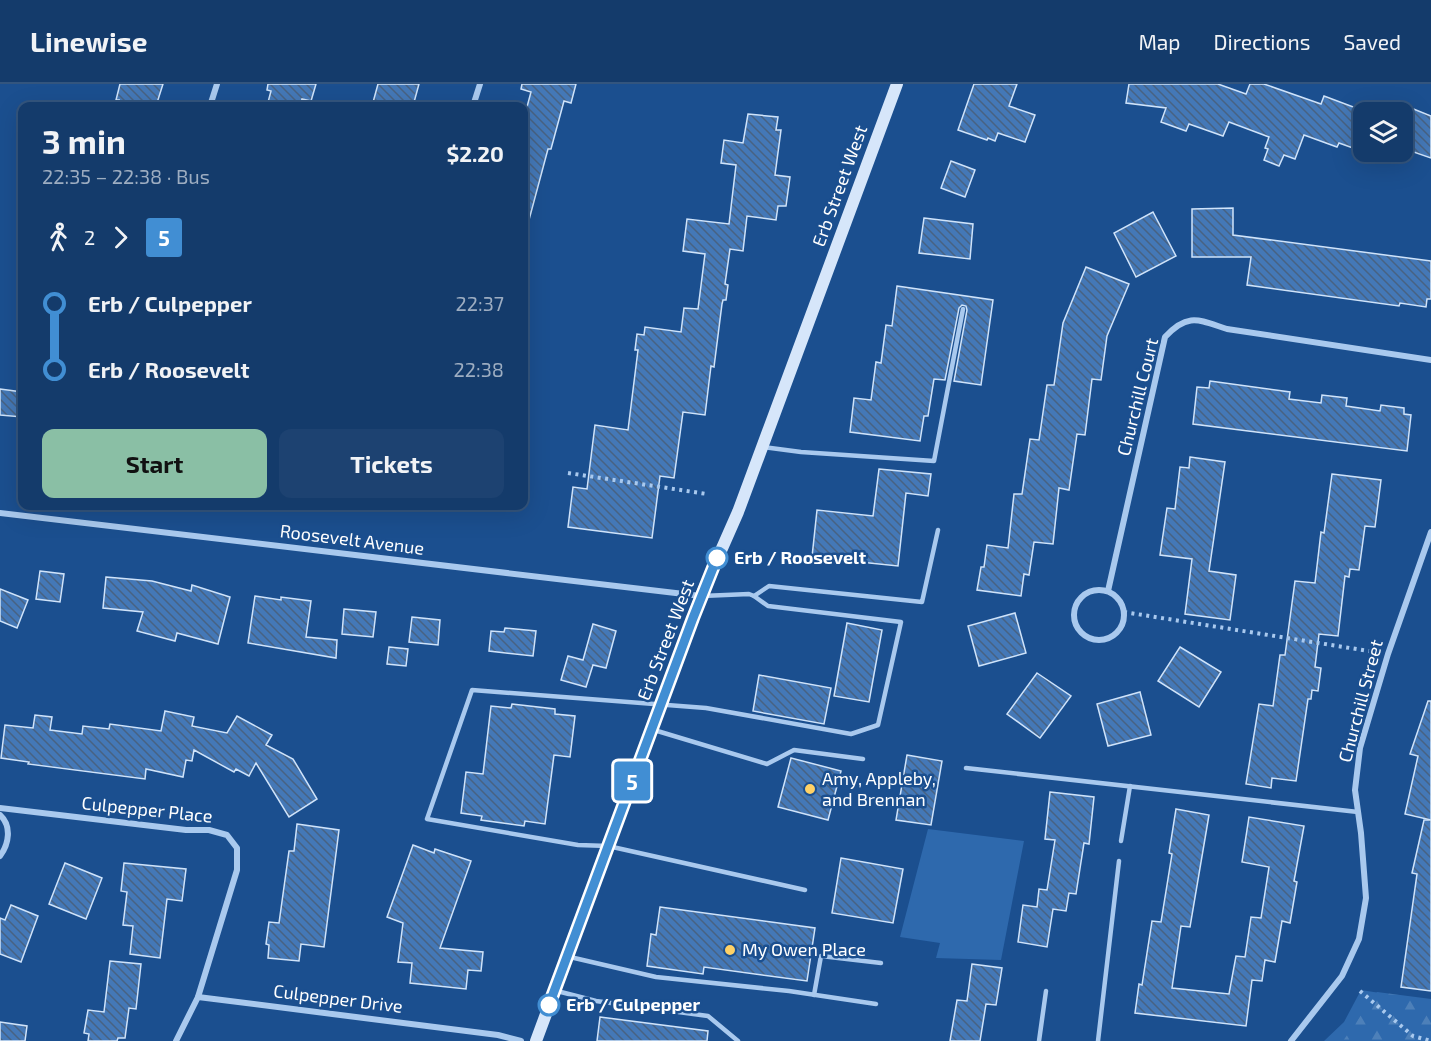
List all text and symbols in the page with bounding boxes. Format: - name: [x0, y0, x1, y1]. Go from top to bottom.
- text: Linewise: [30, 24, 148, 58]
- text: Map: [1138, 29, 1181, 54]
- text: Directions: [1214, 29, 1310, 54]
- text: Saved: [1343, 29, 1401, 54]
- map controls: [1353, 102, 1413, 162]
- button: layers: [1353, 102, 1413, 162]
- text: 3 min: [42, 121, 126, 161]
- street label: Erb Street West: [807, 122, 871, 249]
- text: $2.20: [446, 140, 504, 166]
- text: 22:35 – 22:38 · Bus: [42, 164, 210, 188]
- icon: walk: [42, 221, 75, 254]
- icon: forward: [104, 221, 137, 254]
- text: 2: [84, 225, 95, 249]
- text: 5: [158, 225, 170, 250]
- text: Erb / Culpepper: [88, 290, 252, 316]
- text: 22:37: [455, 291, 504, 315]
- street label: Churchill Court: [1112, 335, 1162, 458]
- text: Erb / Roosevelt: [88, 356, 250, 382]
- text: 22:38: [454, 357, 504, 381]
- button: Start: [42, 429, 267, 498]
- button: Tickets: [279, 429, 504, 498]
- street label: Roosevelt Avenue: [279, 519, 426, 559]
- place label: Erb / Roosevelt: [734, 546, 867, 568]
- marker: Erb / Roosevelt: [706, 547, 728, 569]
- street label: Erb Street West: [632, 576, 698, 703]
- street label: Churchill Street: [1333, 637, 1387, 764]
- line badge: 5: [612, 762, 652, 800]
- place label: Amy, Appleby, and Brennan: [822, 767, 936, 810]
- text: 5: [626, 769, 638, 794]
- marker: Amy, Appleby, and Brennan: [803, 782, 817, 796]
- street label: Culpepper Place: [81, 791, 214, 827]
- place label: My Owen Place: [742, 938, 866, 960]
- marker: My Owen Place: [723, 943, 737, 957]
- street label: Culpepper Drive: [272, 979, 404, 1017]
- place label: Erb / Culpepper: [566, 993, 700, 1015]
- marker: Erb / Culpepper: [538, 994, 560, 1016]

